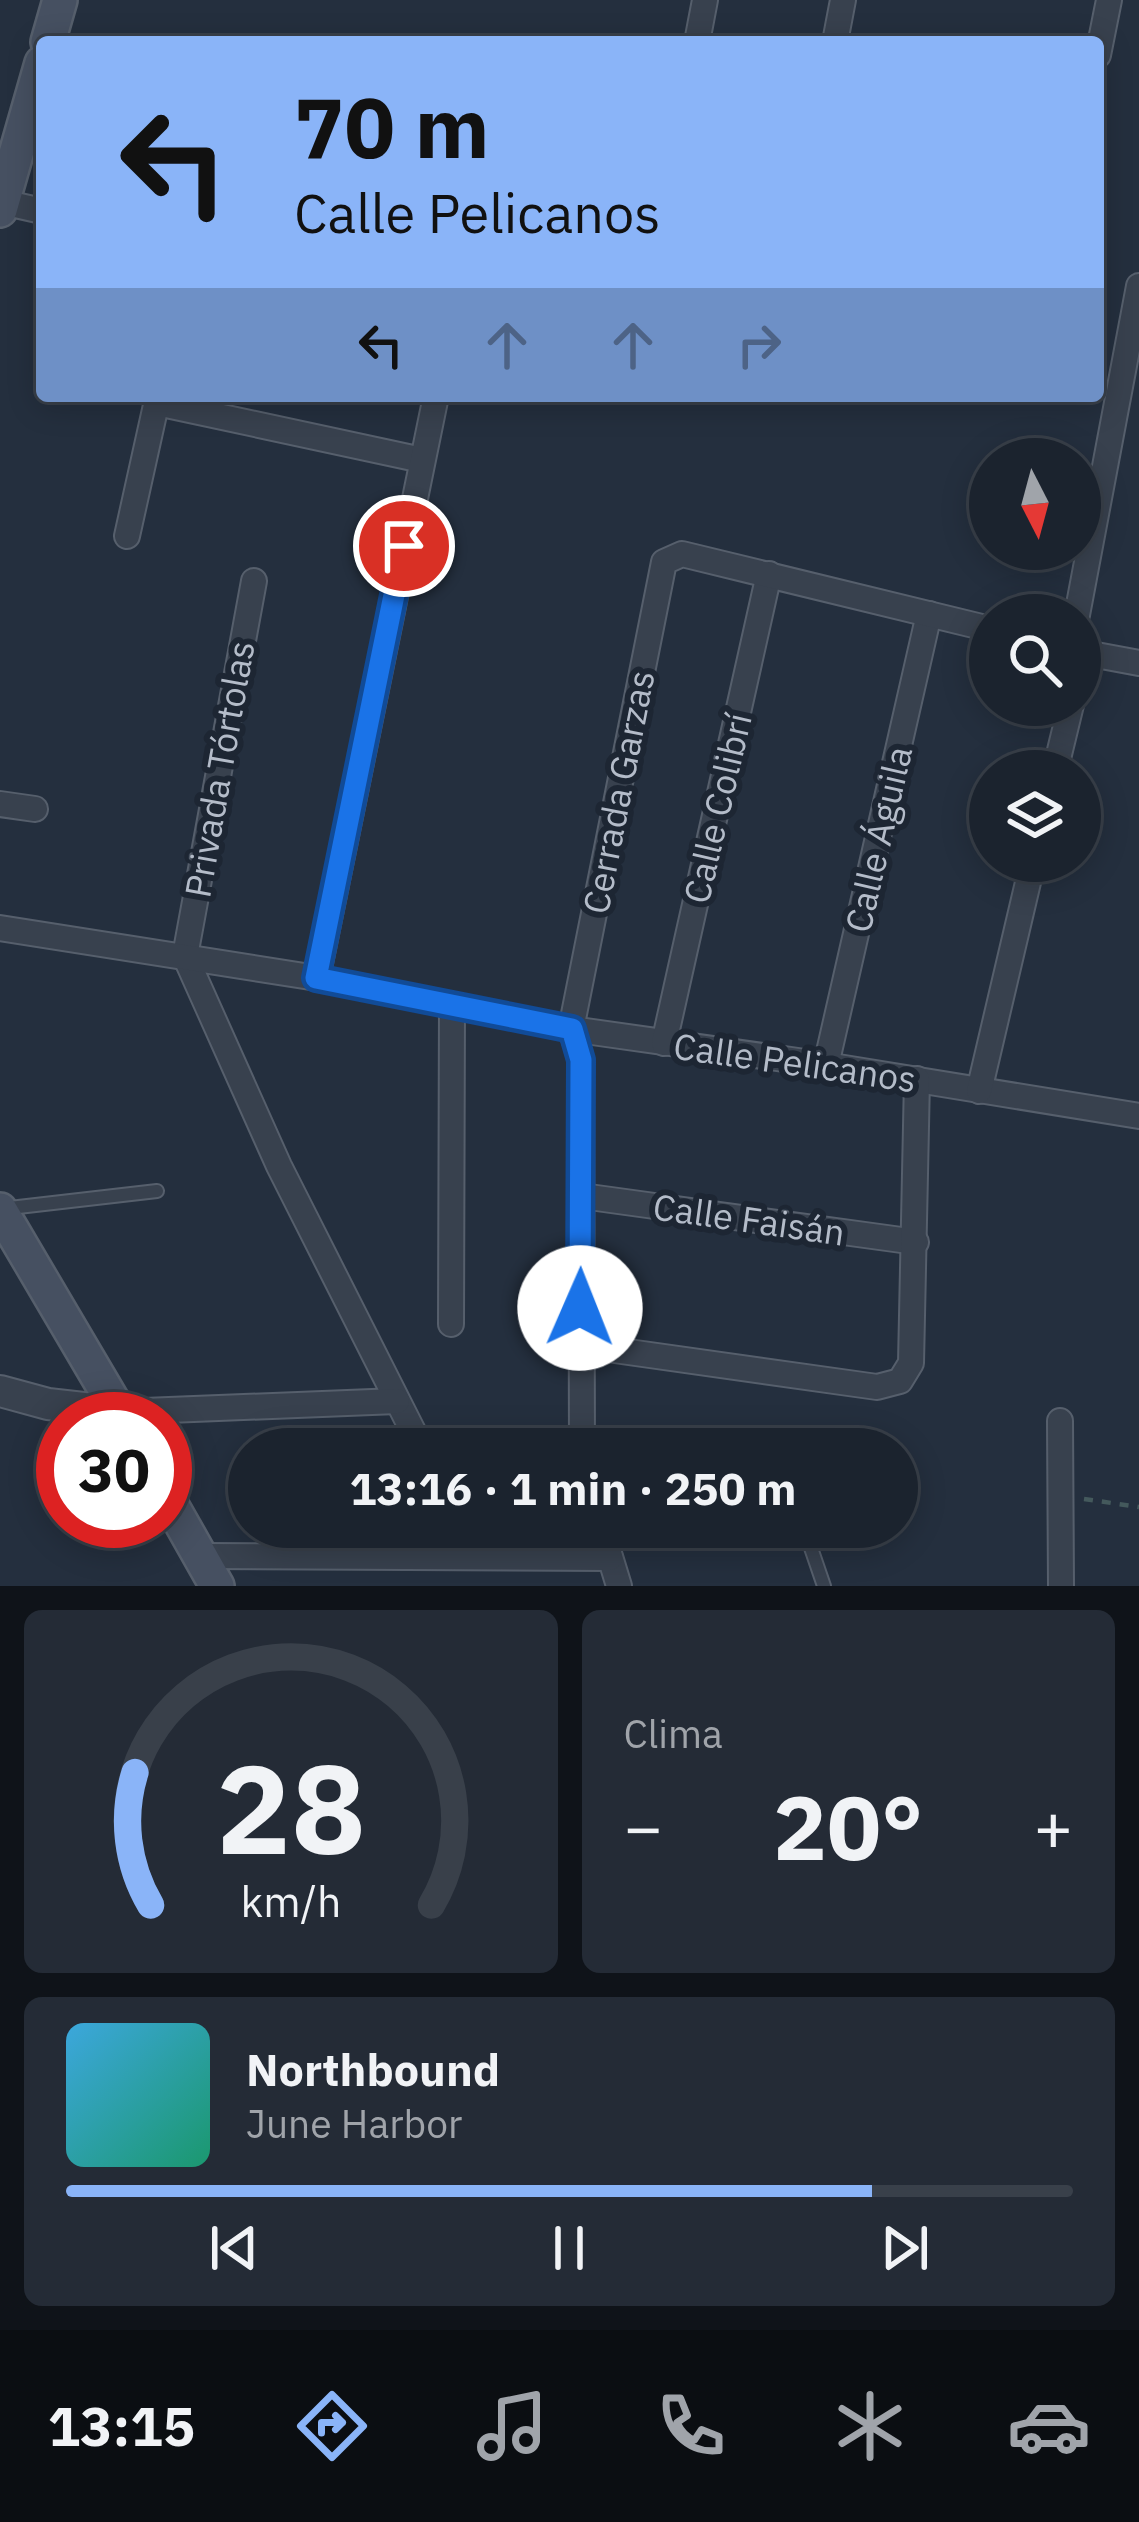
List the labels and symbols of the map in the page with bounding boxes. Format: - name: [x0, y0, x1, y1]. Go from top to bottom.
- north arrow: [969, 438, 1101, 570]
- pin: [353, 495, 455, 597]
- street label: Privada Tórtolas: [173, 637, 265, 901]
- street label: Cerrada Garzas: [571, 666, 665, 918]
- street label: Calle Colibrí: [672, 708, 762, 908]
- street label: Calle Águila: [834, 741, 922, 937]
- street label: Calle Pelicanos: [671, 1022, 919, 1102]
- street label: Calle Faisán: [650, 1182, 848, 1256]
- position arrow: [517, 1245, 643, 1371]
- speed limit sign: 30: [36, 1392, 192, 1548]

